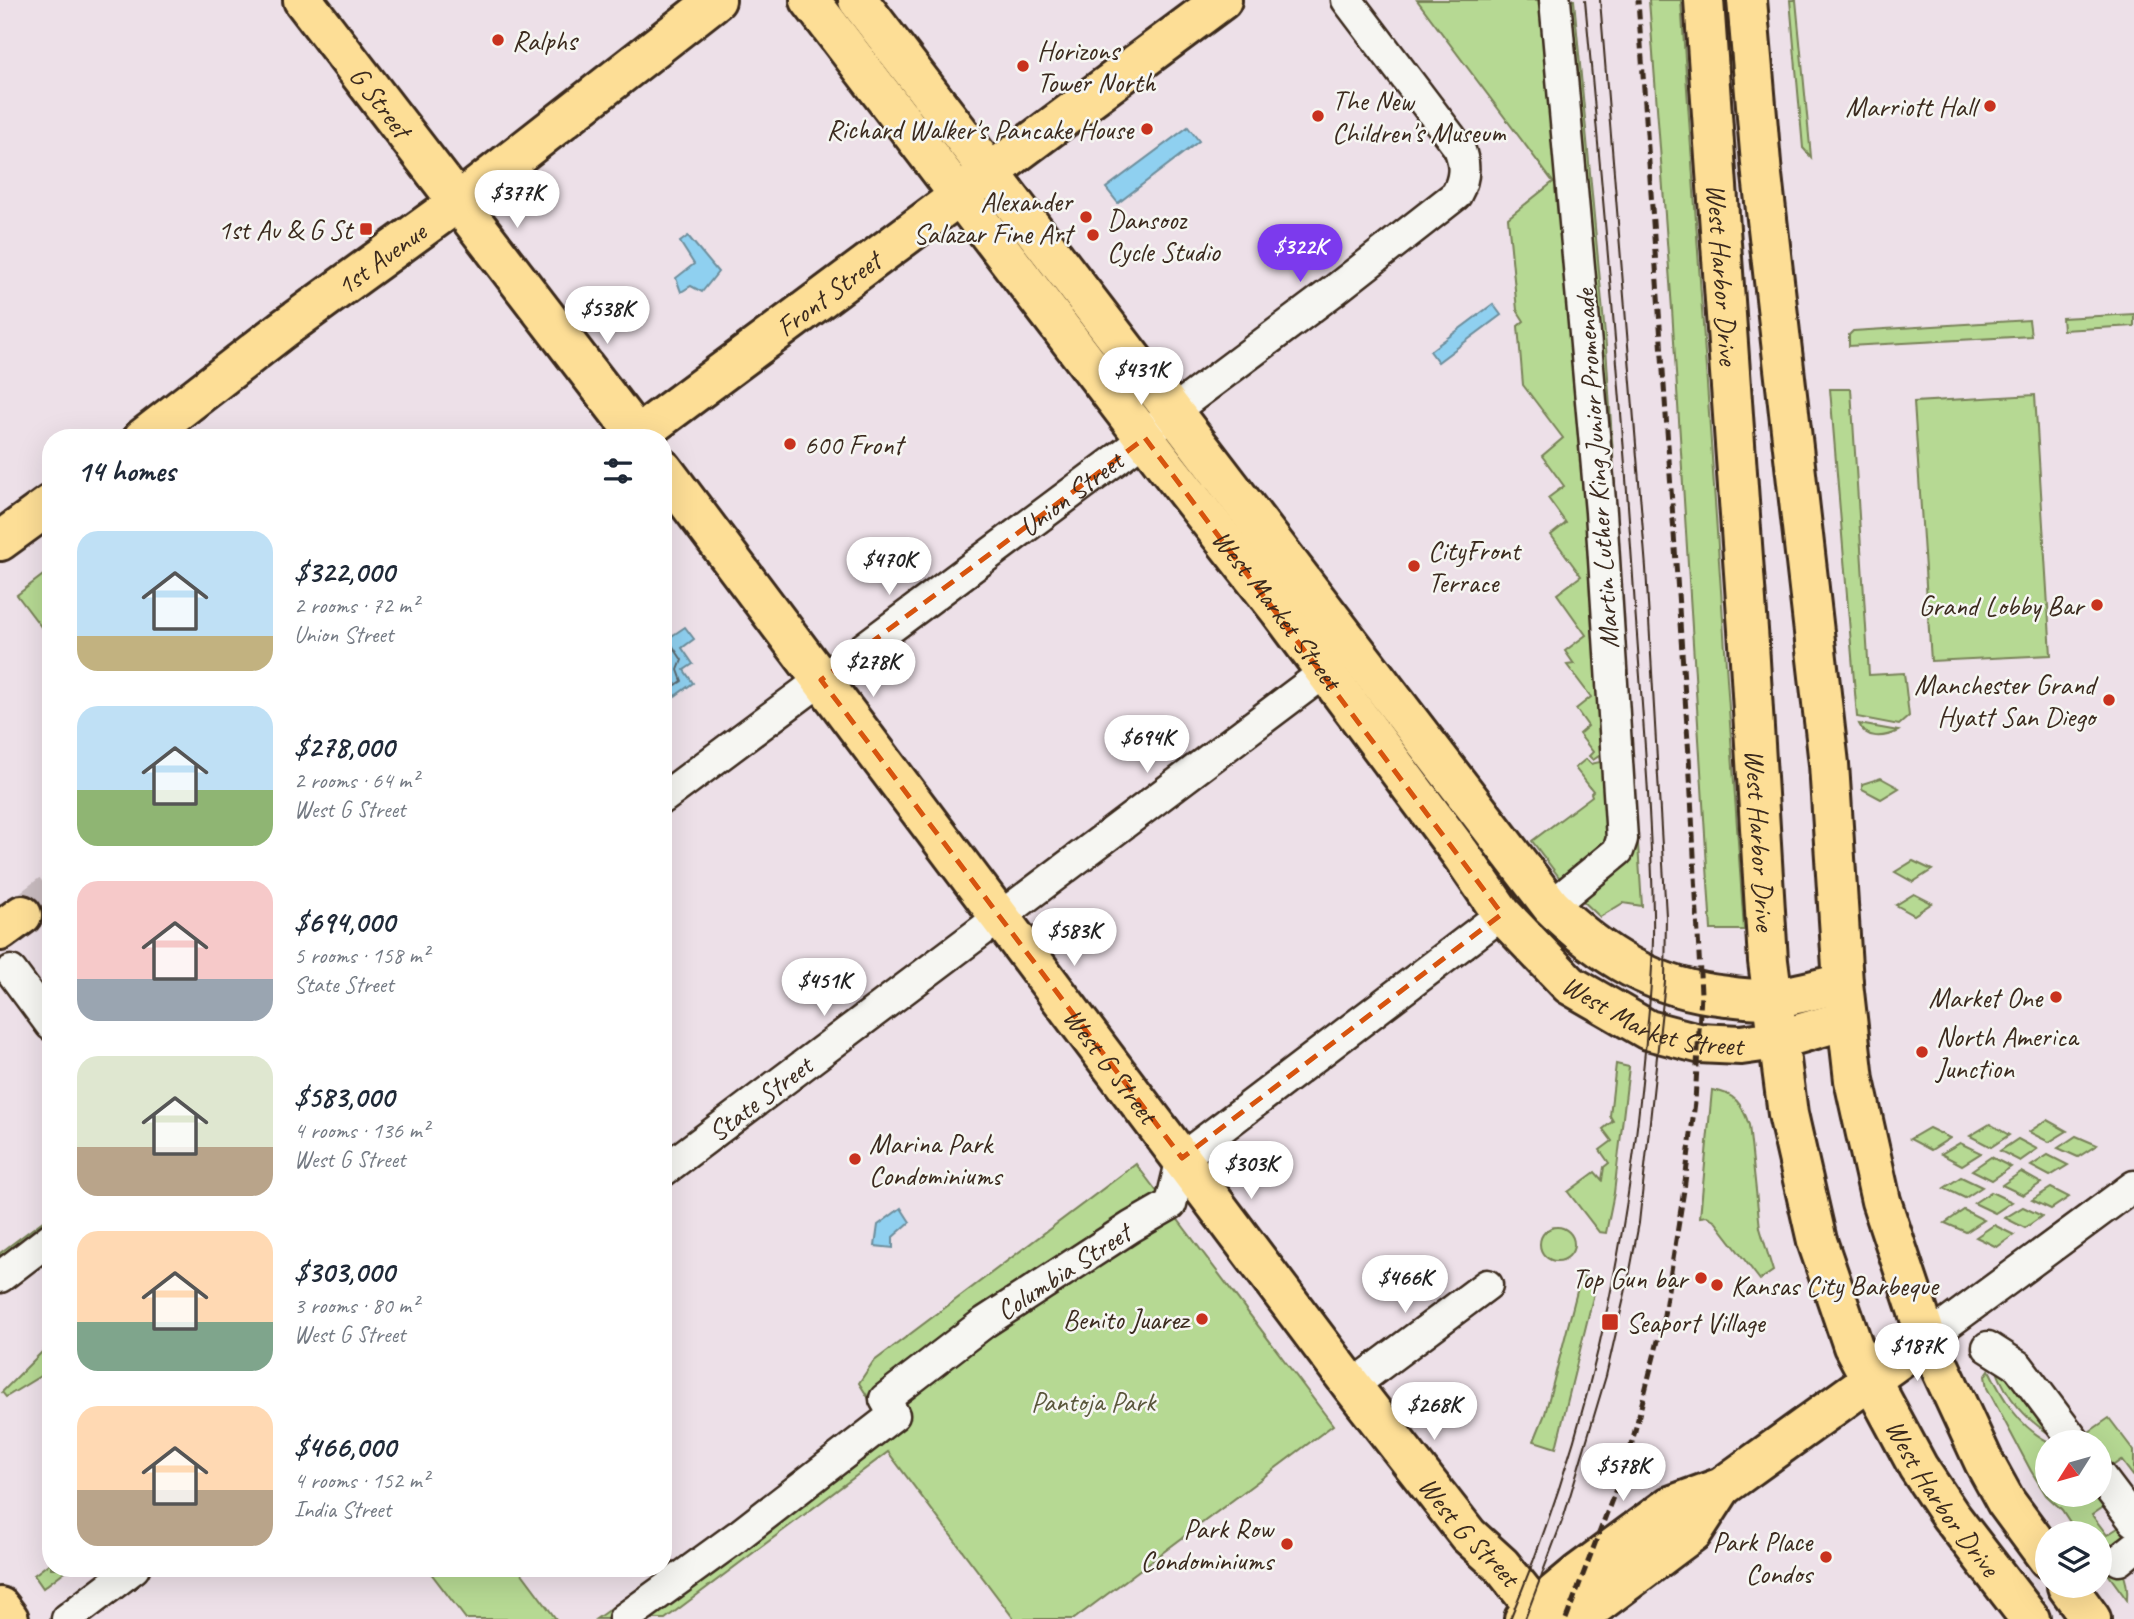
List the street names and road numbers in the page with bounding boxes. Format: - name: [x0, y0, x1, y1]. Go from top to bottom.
- street label: G Street: [342, 59, 421, 148]
- street label: West Harbor Drive: [1699, 183, 1747, 368]
- street label: 1st Avenue: [329, 213, 434, 303]
- street label: Front Street: [769, 241, 891, 344]
- street label: Martin Luther King Junior Promenade: [1566, 286, 1627, 650]
- street label: Union Street: [1012, 442, 1132, 544]
- street label: West Market Street: [1205, 523, 1351, 699]
- street label: West Harbor Drive: [1737, 748, 1783, 934]
- street label: West Market Street: [1556, 967, 1746, 1063]
- street label: West G Street: [1056, 1001, 1167, 1133]
- street label: State Street: [701, 1046, 821, 1149]
- street label: Columbia Street: [990, 1213, 1140, 1328]
- street label: West Harbor Drive: [1878, 1413, 2009, 1585]
- street label: West G Street: [1411, 1470, 1529, 1595]

